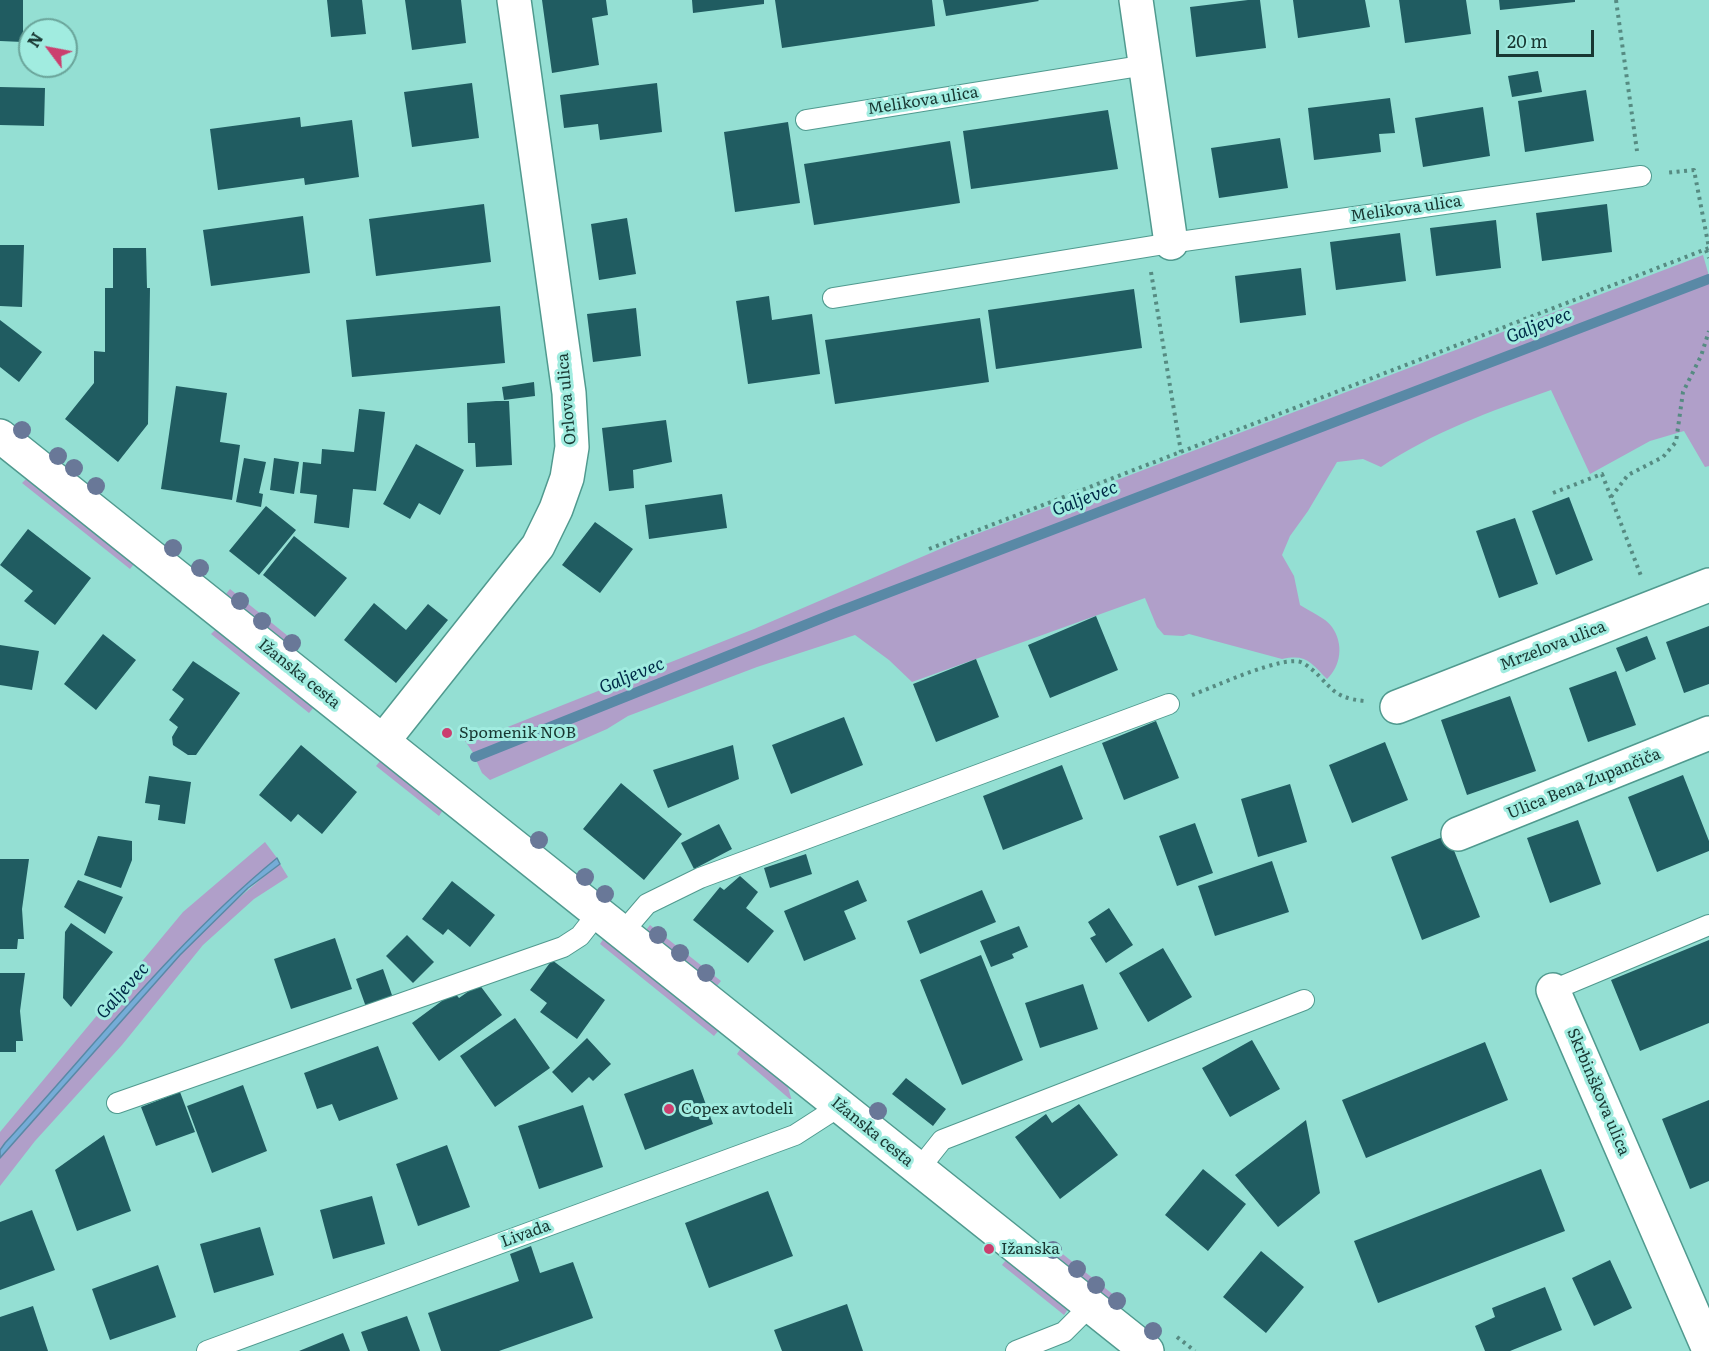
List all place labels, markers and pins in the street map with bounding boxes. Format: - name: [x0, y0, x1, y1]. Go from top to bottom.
- place label: Spomenik NOB: [459, 723, 576, 743]
- marker: Spomenik NOB: [440, 726, 454, 740]
- place label: Copex avtodeli: [681, 1099, 793, 1119]
- marker: Copex avtodeli: [662, 1102, 676, 1116]
- place label: Ižanska: [1001, 1239, 1060, 1259]
- marker: Ižanska: [982, 1242, 996, 1256]

